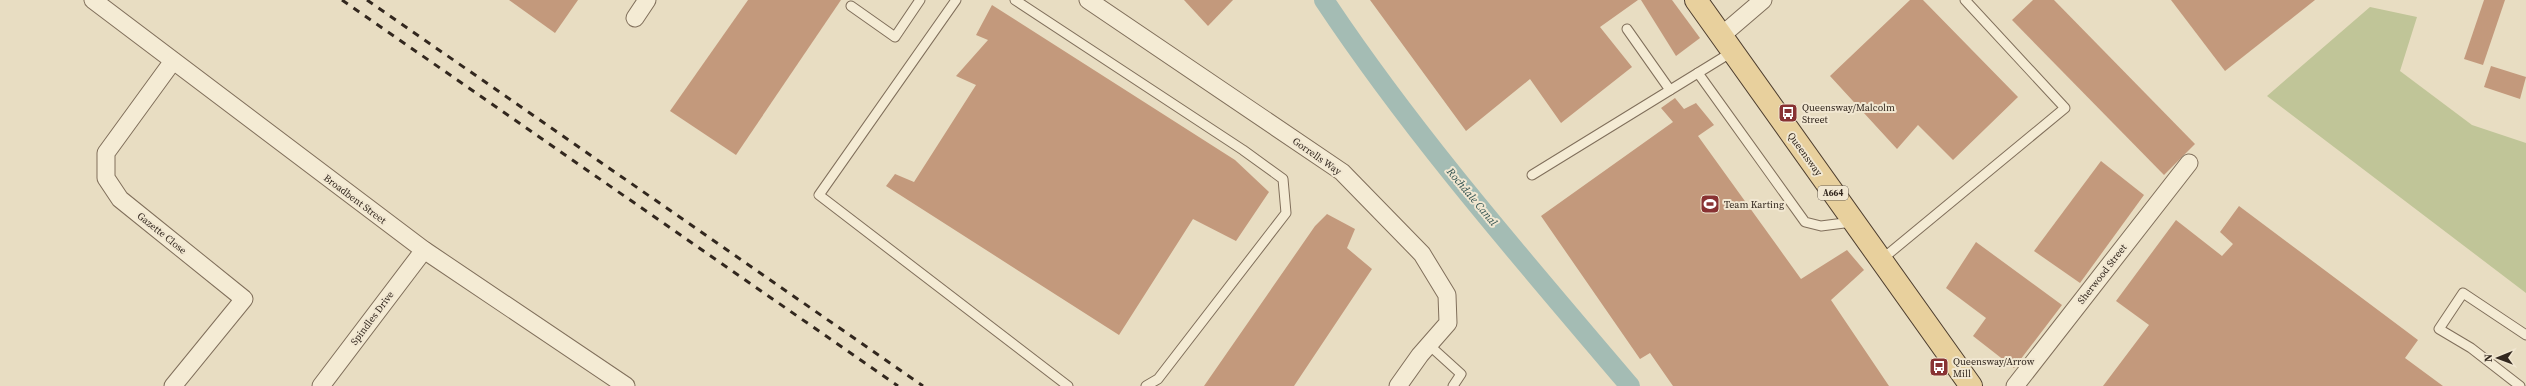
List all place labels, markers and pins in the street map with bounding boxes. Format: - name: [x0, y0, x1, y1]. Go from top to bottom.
- place label: Queensway/Malcolm Street: [1802, 101, 1895, 126]
- bus stop icon: Queensway/Malcolm Street: [1777, 102, 1799, 124]
- sports icon: Team Karting: [1699, 193, 1721, 215]
- place label: Team Karting: [1724, 198, 1784, 211]
- place label: Queensway/Arrow Mill: [1953, 355, 2035, 380]
- bus stop icon: Queensway/Arrow Mill: [1928, 356, 1950, 378]

